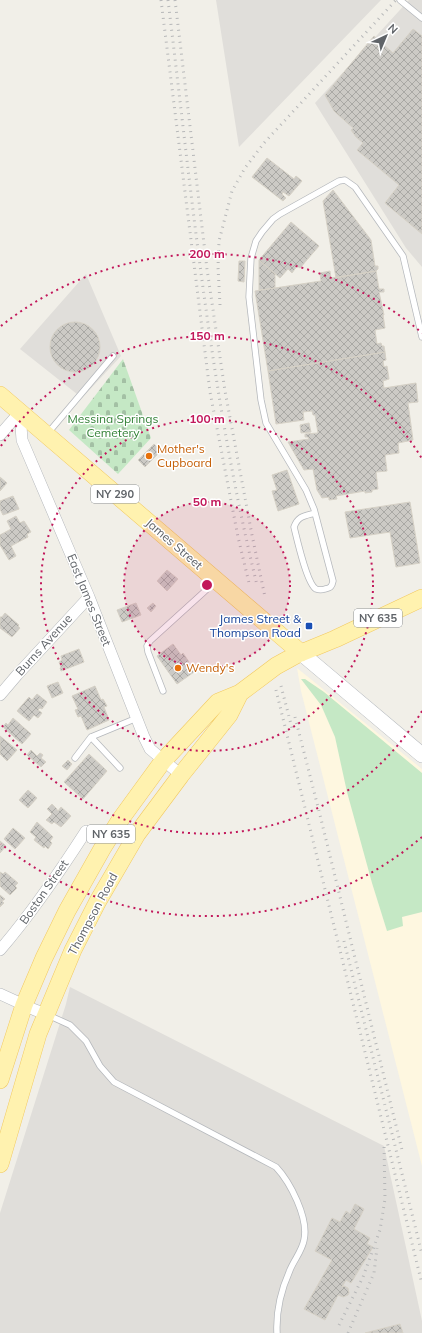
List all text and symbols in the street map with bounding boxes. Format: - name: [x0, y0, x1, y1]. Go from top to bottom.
- north arrow: [366, 16, 406, 56]
- text: N: [385, 21, 401, 37]
- text: 200 m: [189, 246, 225, 261]
- text: 150 m: [189, 328, 225, 343]
- park label: Messina Springs Cemetery: [67, 411, 159, 440]
- text: 100 m: [189, 411, 225, 426]
- place label: Mother's Cupboard: [157, 441, 212, 470]
- marker: Mother's Cupboard: [144, 451, 154, 461]
- road number: NY 290: [91, 485, 139, 503]
- text: 50 m: [193, 494, 221, 509]
- street label: James Street: [143, 515, 206, 572]
- street label: East James Street: [64, 552, 115, 648]
- centre of rings: [200, 578, 214, 592]
- road number: NY 635: [354, 609, 402, 627]
- street label: Burns Avenue: [12, 611, 75, 678]
- place label: James Street & Thompson Road: [210, 611, 302, 640]
- marker: James Street & Thompson Road: [304, 621, 314, 631]
- place label: Wendy's: [186, 660, 234, 675]
- marker: Wendy's: [173, 663, 183, 673]
- road number: NY 635: [87, 825, 135, 843]
- street label: Boston Street: [16, 857, 71, 927]
- street label: Thompson Road: [65, 870, 121, 958]

